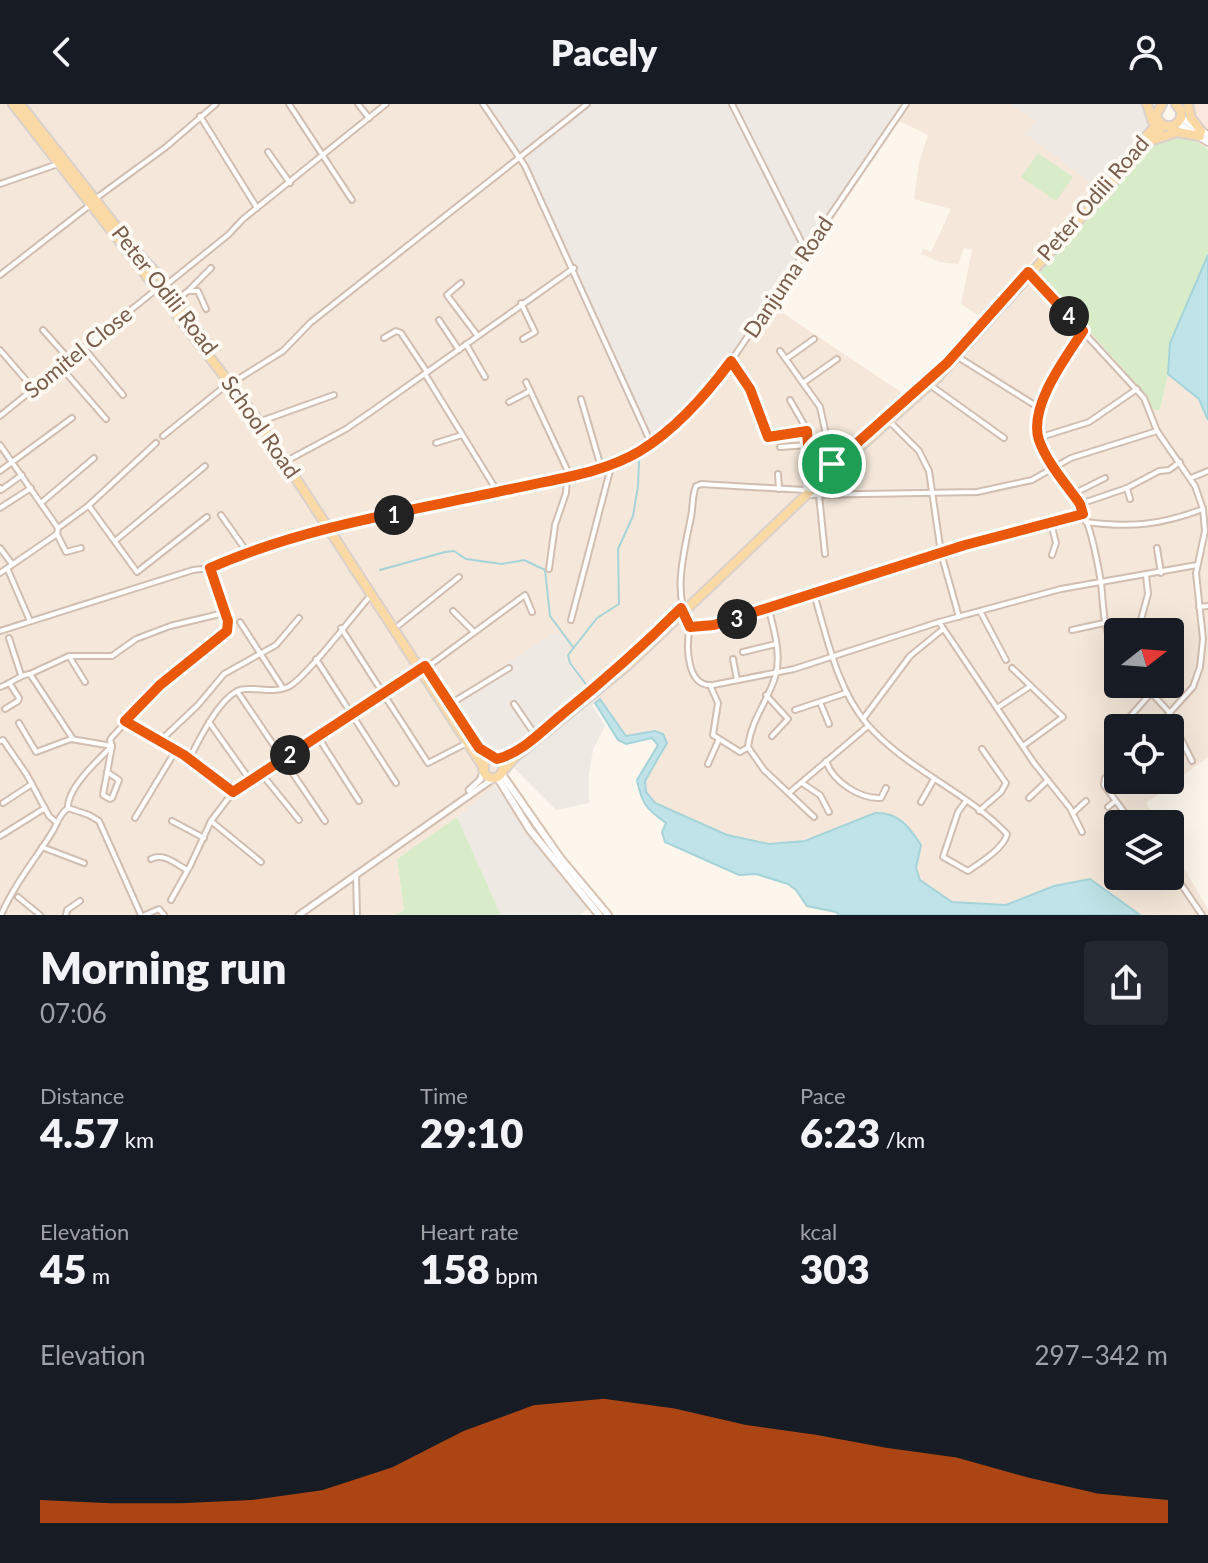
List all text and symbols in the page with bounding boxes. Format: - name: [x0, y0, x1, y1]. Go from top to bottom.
- icon: back: [40, 30, 84, 74]
- text: Pacely: [551, 30, 657, 74]
- icon: person: [1124, 30, 1168, 74]
- street label: Peter Odili Road: [1031, 130, 1154, 266]
- street label: Danjuma Road: [737, 211, 838, 343]
- street label: Peter Odili Road: [107, 220, 224, 360]
- pin: 4: [1049, 296, 1089, 336]
- street label: Somitel Close: [18, 300, 137, 403]
- text: 4: [1063, 302, 1075, 329]
- street label: School Road: [216, 370, 307, 483]
- pin: [798, 430, 866, 498]
- icon: arrive: [810, 442, 854, 486]
- pin: 1: [374, 495, 414, 535]
- text: 1: [388, 501, 400, 528]
- pin: 3: [717, 599, 757, 639]
- text: 3: [731, 605, 743, 632]
- north arrow: [1104, 618, 1184, 698]
- map controls: [1104, 618, 1184, 890]
- button: locate: [1104, 714, 1184, 794]
- pin: 2: [270, 735, 310, 775]
- text: 2: [284, 741, 296, 768]
- button: layers: [1104, 810, 1184, 890]
- text: Morning run: [40, 941, 287, 993]
- button: share: [1084, 941, 1168, 1025]
- text: 07:06: [40, 997, 107, 1029]
- text: Distance: [40, 1082, 124, 1109]
- text: Time: [420, 1082, 468, 1109]
- text: Pace: [800, 1082, 846, 1109]
- text: 4.57: [40, 1109, 119, 1157]
- text: 29:10: [420, 1109, 523, 1157]
- text: 6:23: [800, 1109, 880, 1157]
- text: km: [119, 1126, 154, 1153]
- text: /km: [880, 1126, 925, 1153]
- text: Elevation: [40, 1218, 129, 1245]
- text: Heart rate: [420, 1218, 519, 1245]
- text: kcal: [800, 1218, 837, 1245]
- text: 45: [40, 1245, 86, 1293]
- text: 158: [420, 1245, 490, 1293]
- text: 303: [800, 1245, 870, 1293]
- text: m: [86, 1262, 110, 1289]
- text: bpm: [490, 1262, 538, 1289]
- text: Elevation: [40, 1339, 146, 1371]
- text: 297–342 m: [1034, 1339, 1168, 1371]

